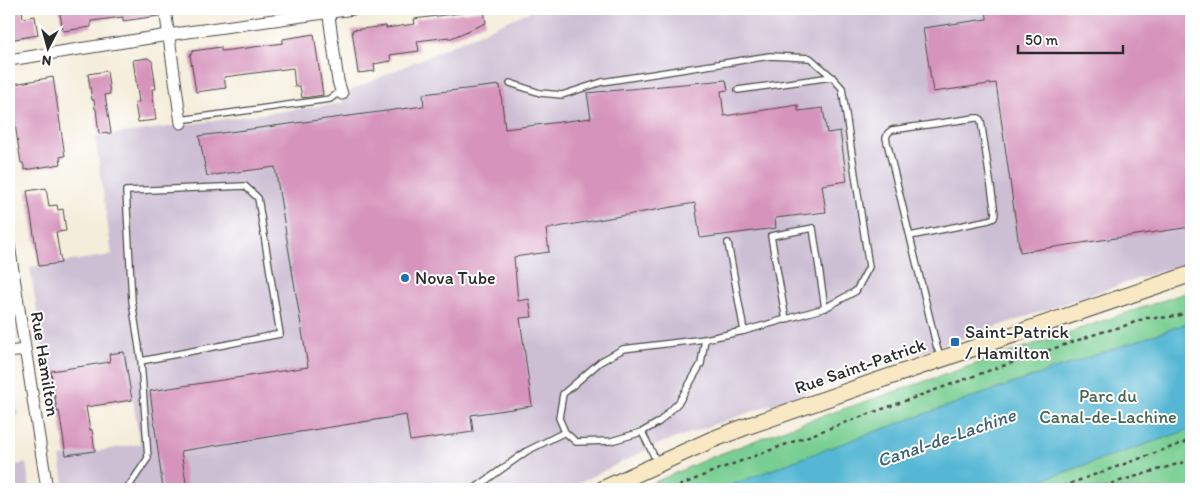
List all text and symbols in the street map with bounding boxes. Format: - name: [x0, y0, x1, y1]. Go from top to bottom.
- north arrow: [22, 22, 72, 72]
- scale bar: [1018, 22, 1122, 54]
- text: 50 m: [1025, 31, 1058, 49]
- text: N: [41, 51, 52, 69]
- place label: Nova Tube: [415, 267, 496, 289]
- marker: Nova Tube: [399, 272, 411, 284]
- street label: Rue Hamilton: [26, 310, 64, 418]
- place label: Saint-Patrick / Hamilton: [965, 321, 1070, 364]
- street label: Rue Saint-Patrick: [792, 333, 929, 399]
- marker: Saint-Patrick / Hamilton: [949, 336, 961, 348]
- park label: Parc du Canal-de-Lachine: [1039, 385, 1177, 428]
- water label: Canal-de-Lachine: [874, 403, 1019, 472]

